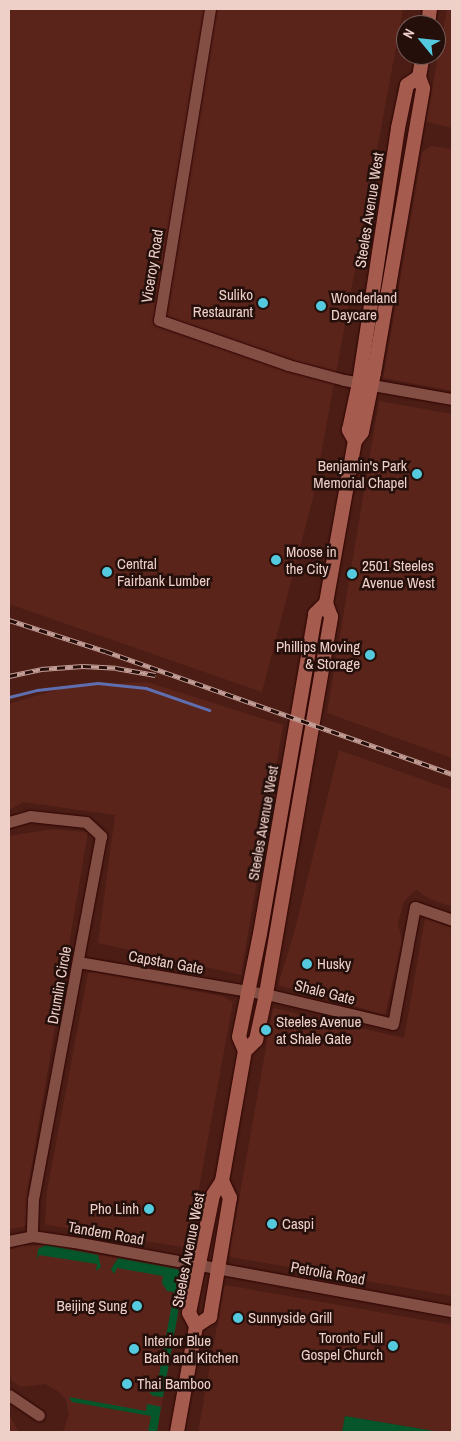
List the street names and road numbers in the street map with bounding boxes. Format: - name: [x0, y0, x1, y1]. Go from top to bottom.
- street label: Steeles Avenue West: [351, 151, 387, 269]
- street label: Viceroy Road: [137, 228, 167, 304]
- street label: Steeles Avenue West: [244, 764, 282, 882]
- street label: Drumlin Circle: [43, 945, 75, 1025]
- street label: Capstan Gate: [127, 947, 205, 977]
- street label: Shale Gate: [293, 976, 357, 1008]
- street label: Steeles Avenue West: [168, 1191, 208, 1309]
- street label: Tandem Road: [67, 1217, 145, 1249]
- street label: Petrolia Road: [289, 1258, 367, 1288]

